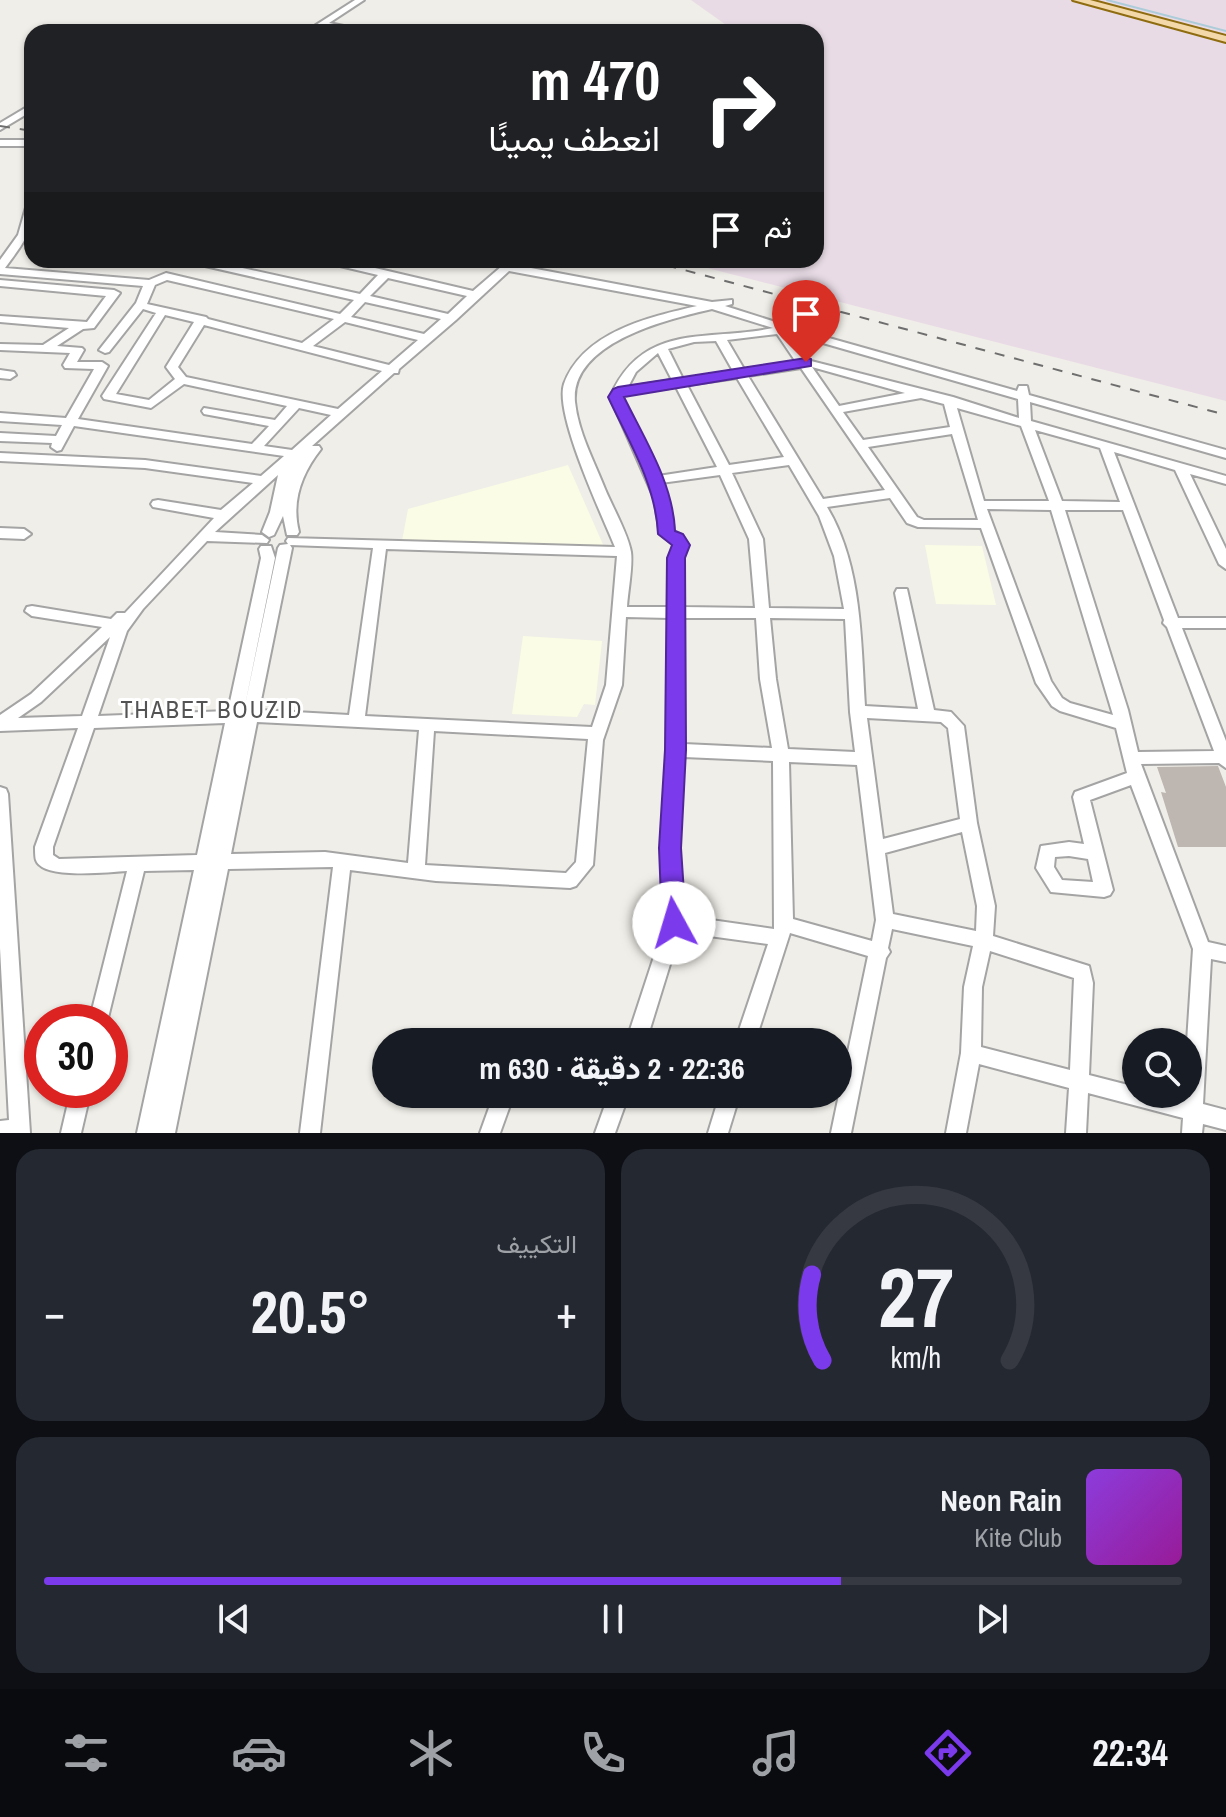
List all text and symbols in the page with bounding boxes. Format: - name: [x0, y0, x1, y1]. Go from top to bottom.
- text: 470 m: [530, 42, 660, 117]
- icon: right: [688, 56, 792, 160]
- text: انعطف يمينًا: [488, 114, 660, 162]
- text: ثم: [764, 207, 792, 247]
- icon: arrive: [704, 208, 748, 252]
- pin: [772, 280, 840, 362]
- icon: arrive: [784, 292, 828, 336]
- district label: THABET BOUZID: [120, 693, 304, 725]
- position arrow: [632, 881, 716, 965]
- speed limit sign: 30: [24, 1004, 128, 1108]
- map controls: [1122, 1028, 1202, 1108]
- button: search: [1122, 1028, 1202, 1108]
- text: 22:36 · 2 دقيقة · 630 m: [479, 1048, 745, 1088]
- text: التكييف: [496, 1226, 577, 1261]
- text: 27: [878, 1241, 953, 1353]
- text: 20.5°: [251, 1271, 370, 1352]
- text: −: [44, 1282, 65, 1342]
- text: +: [556, 1282, 577, 1342]
- text: km/h: [890, 1338, 941, 1377]
- text: Neon Rain: [940, 1480, 1062, 1520]
- text: Kite Club: [974, 1520, 1062, 1555]
- icon: previous: [212, 1597, 256, 1641]
- icon: pause: [591, 1597, 635, 1641]
- icon: next: [970, 1597, 1014, 1641]
- icon: filters: [58, 1725, 114, 1781]
- icon: car: [231, 1725, 287, 1781]
- icon: climate: [403, 1725, 459, 1781]
- icon: phone: [575, 1725, 631, 1781]
- icon: music: [748, 1725, 804, 1781]
- icon: directions: [920, 1725, 976, 1781]
- text: 22:34: [1092, 1729, 1168, 1777]

